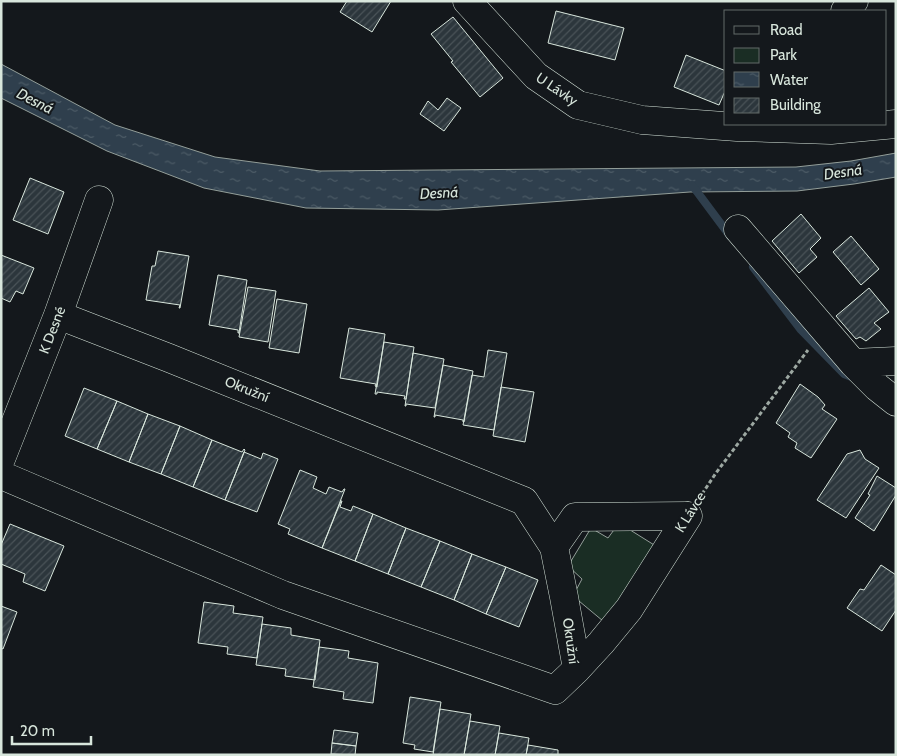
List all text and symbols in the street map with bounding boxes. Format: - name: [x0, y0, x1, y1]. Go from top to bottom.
- legend: [724, 10, 887, 125]
- text: Road: [770, 21, 803, 39]
- text: Park: [770, 46, 797, 64]
- street label: U Lávky: [532, 68, 582, 110]
- text: Water: [770, 71, 808, 89]
- water label: Desná: [14, 84, 56, 118]
- text: Building: [770, 96, 821, 114]
- water label: Desná: [823, 160, 863, 184]
- water label: Desná: [419, 183, 459, 203]
- street label: K Desné: [35, 304, 69, 356]
- street label: Okružní: [222, 372, 272, 406]
- street label: K Lávce: [671, 488, 709, 536]
- street label: Okružní: [559, 617, 583, 665]
- scale bar: [12, 714, 91, 746]
- text: 20 m: [20, 722, 55, 740]

